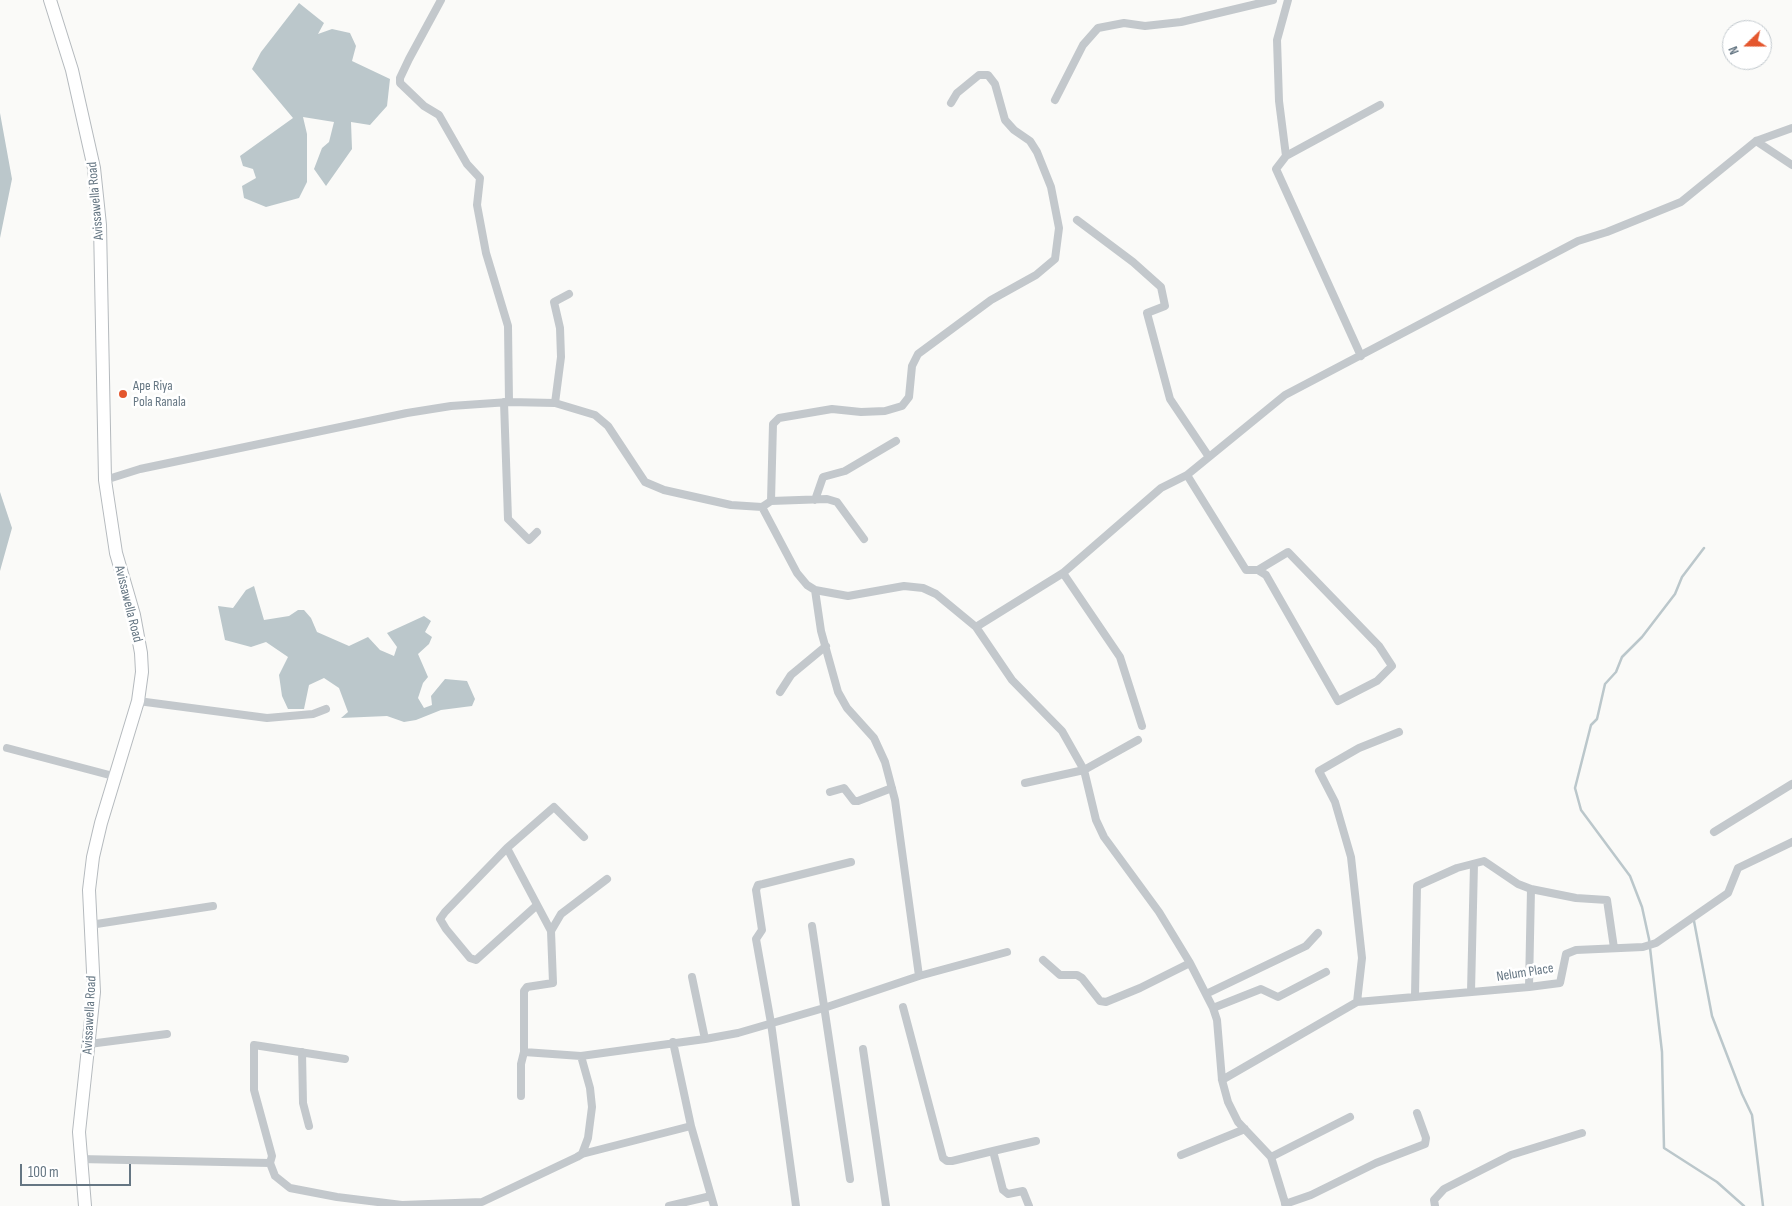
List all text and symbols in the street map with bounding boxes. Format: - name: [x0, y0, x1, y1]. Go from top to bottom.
- north arrow: [1722, 20, 1772, 70]
- text: N: [1724, 44, 1743, 57]
- street label: Avissawella Road: [84, 161, 108, 241]
- place label: Ape Riya Pola Ranala: [133, 378, 186, 411]
- marker: Ape Riya Pola Ranala: [117, 388, 129, 400]
- street label: Avissawella Road: [110, 564, 146, 644]
- street label: Nelum Place: [1495, 960, 1555, 986]
- street label: Avissawella Road: [80, 975, 100, 1055]
- scale bar: [22, 1154, 134, 1186]
- text: 100 m: [28, 1163, 59, 1182]

